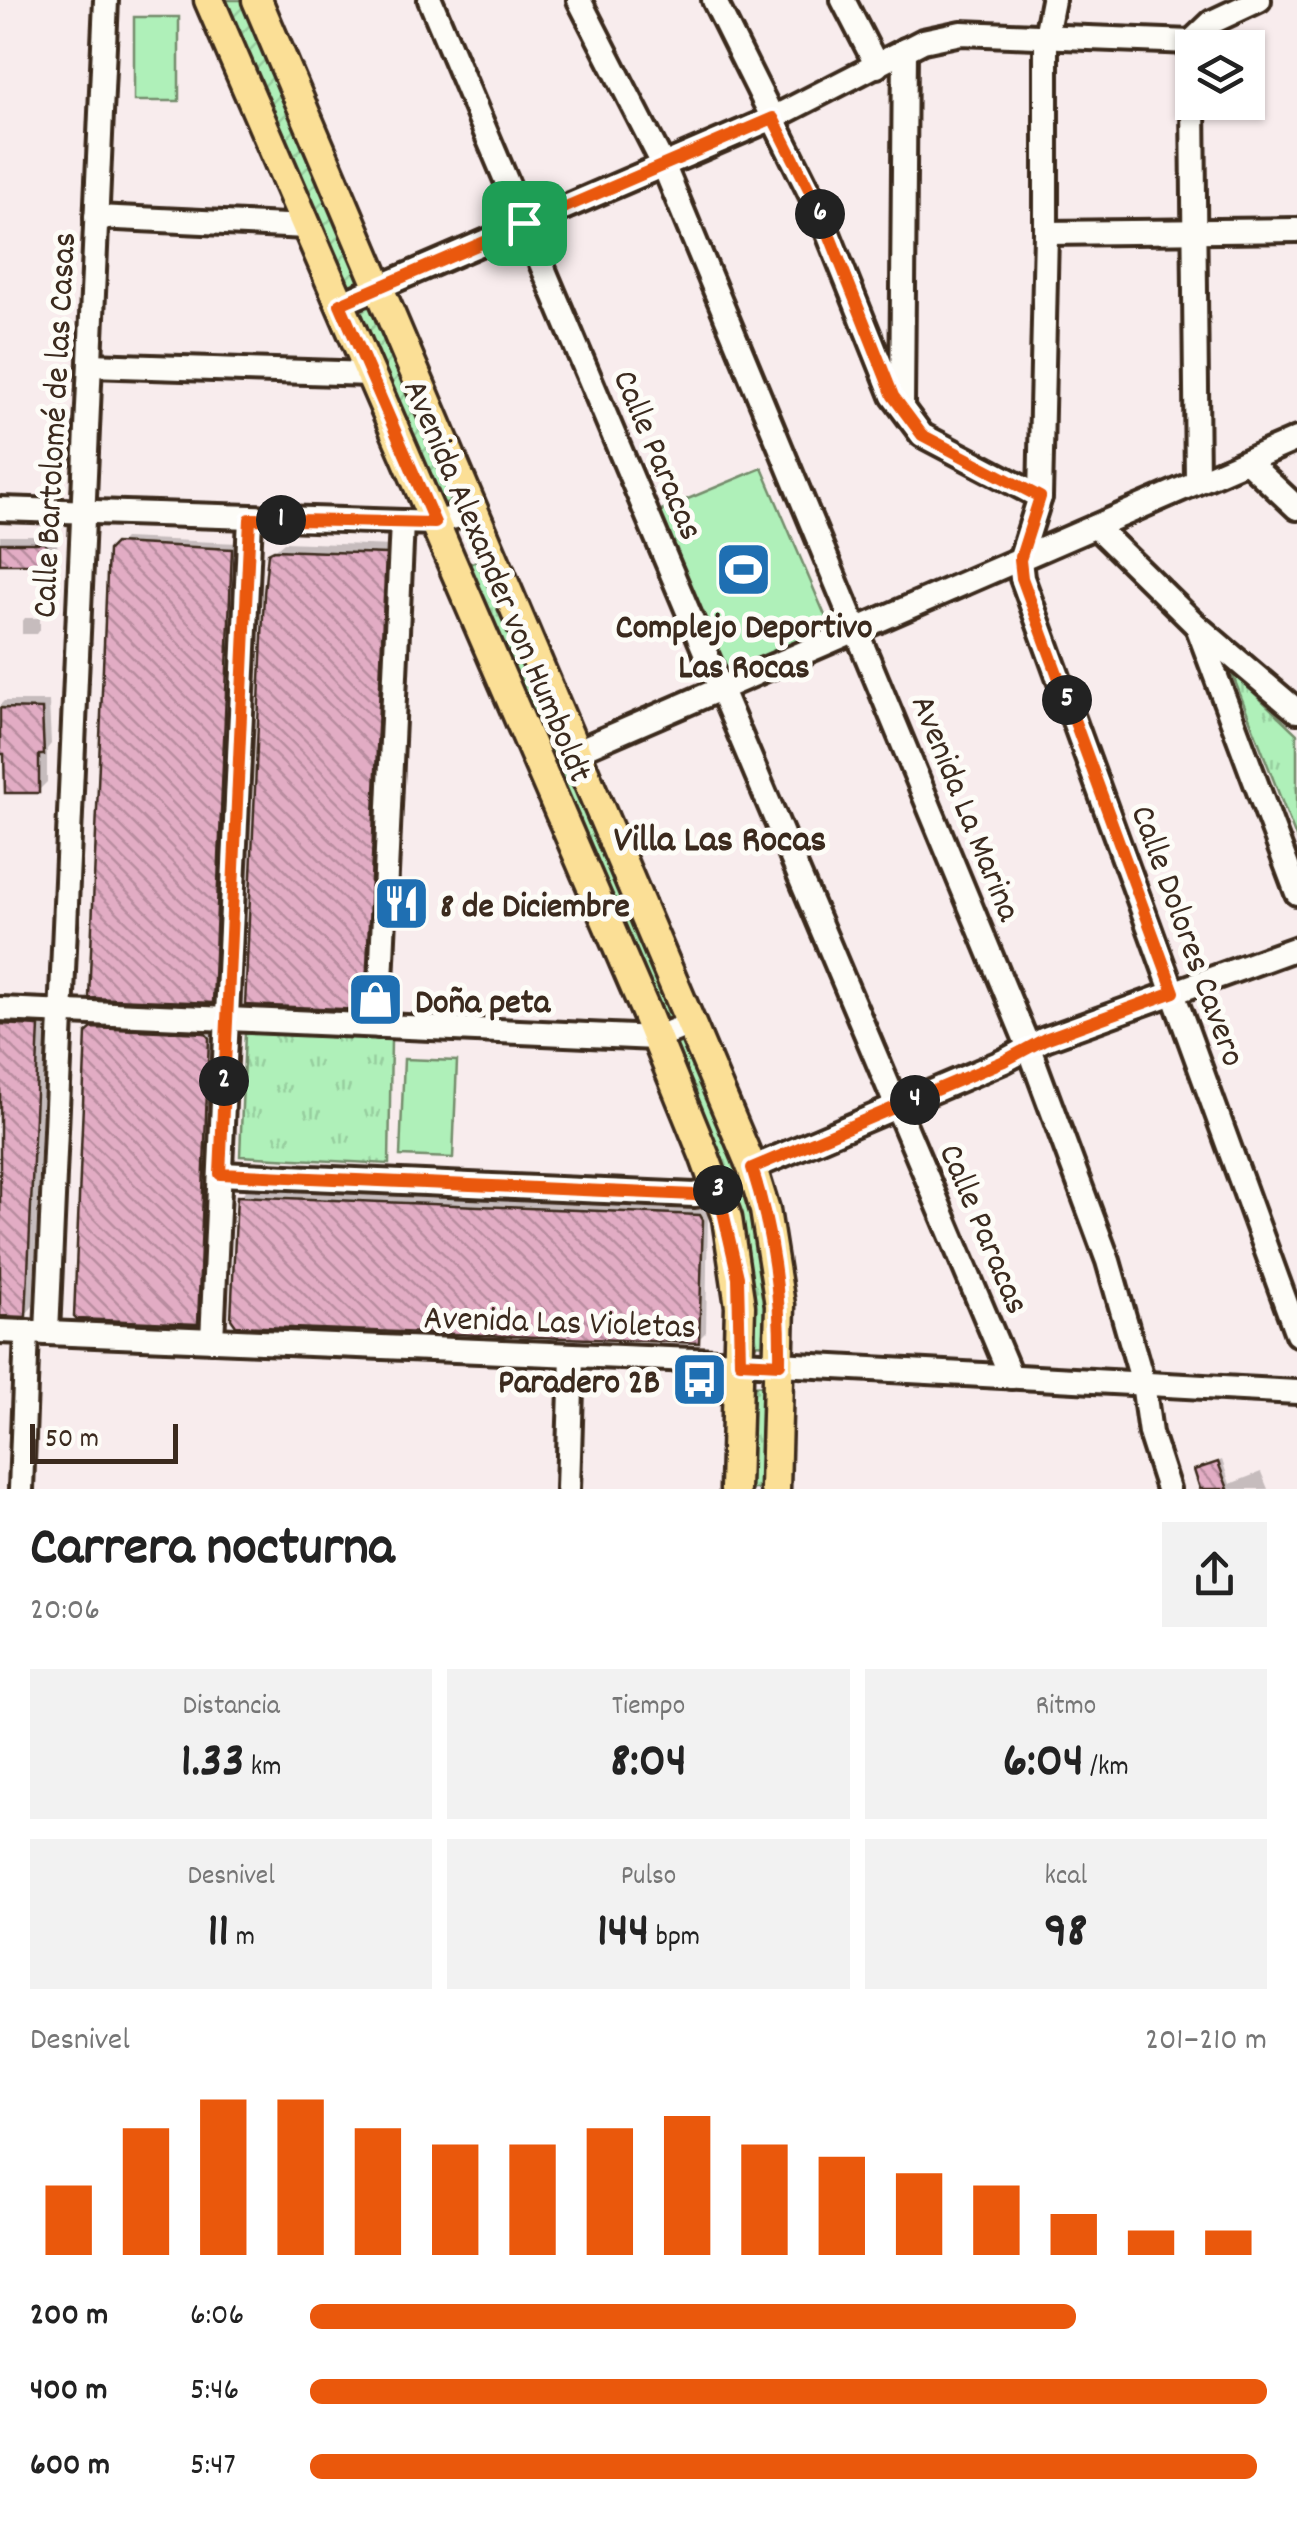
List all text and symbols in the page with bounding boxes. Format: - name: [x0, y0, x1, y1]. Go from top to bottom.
- map controls: [1175, 30, 1265, 120]
- button: layers: [1175, 30, 1265, 120]
- pin: [482, 181, 567, 266]
- pin: 6: [795, 189, 845, 239]
- text: 6: [813, 194, 827, 234]
- icon: arrive: [497, 196, 552, 251]
- street label: Calle Bartolomé de las Casas: [22, 231, 92, 619]
- street label: Calle Paracas: [597, 363, 714, 549]
- street label: Avenida Alexander von Humboldt: [388, 373, 603, 791]
- pin: 1: [256, 495, 306, 545]
- text: 1: [278, 500, 284, 540]
- sports icon: Complejo Deportivo Las Rocas: [714, 539, 774, 599]
- place label: Complejo Deportivo Las Rocas: [615, 605, 873, 695]
- pin: 5: [1042, 675, 1092, 725]
- text: 5: [1061, 680, 1073, 720]
- street label: Avenida La Marina: [895, 688, 1032, 930]
- street label: Calle Dolores Cavero: [1115, 799, 1256, 1074]
- district label: Villa Las Rocas: [614, 815, 826, 870]
- restaurant icon: 8 de Diciembre: [371, 874, 431, 934]
- place label: 8 de Diciembre: [440, 884, 630, 934]
- shop icon: Doña peta: [346, 970, 406, 1030]
- place label: Doña peta: [415, 980, 552, 1030]
- pin: 2: [199, 1056, 249, 1106]
- text: 2: [218, 1061, 230, 1101]
- pin: 4: [890, 1075, 940, 1125]
- text: 4: [909, 1080, 921, 1120]
- street label: Calle Paracas: [923, 1137, 1040, 1323]
- pin: 3: [693, 1165, 743, 1215]
- text: 3: [712, 1170, 724, 1210]
- street label: Avenida Las Violetas: [423, 1295, 697, 1355]
- bus stop icon: Paradero 2B: [669, 1350, 729, 1410]
- place label: Paradero 2B: [498, 1360, 660, 1410]
- scale bar: [30, 1419, 178, 1464]
- text: 50 m: [45, 1421, 99, 1461]
- text: Carrera nocturna: [30, 1512, 394, 1591]
- button: share: [1162, 1522, 1267, 1627]
- text: 20:06: [30, 1589, 100, 1635]
- text: Distancia: [183, 1688, 280, 1728]
- text: Tiempo: [612, 1688, 685, 1728]
- text: Ritmo: [1035, 1688, 1096, 1728]
- text: 1.33: [181, 1728, 244, 1800]
- text: 8:04: [610, 1728, 687, 1800]
- text: 6:04: [1003, 1728, 1084, 1800]
- text: km: [244, 1749, 282, 1789]
- text: /km: [1084, 1749, 1129, 1789]
- text: Desnivel: [188, 1858, 275, 1898]
- text: Pulso: [621, 1858, 676, 1898]
- text: kcal: [1045, 1858, 1087, 1898]
- text: 11: [207, 1898, 229, 1970]
- text: 144: [597, 1898, 649, 1970]
- text: 98: [1044, 1898, 1087, 1970]
- text: m: [229, 1919, 255, 1959]
- text: bpm: [649, 1919, 700, 1959]
- text: Desnivel: [30, 2019, 130, 2065]
- text: 201–210 m: [1145, 2019, 1267, 2065]
- text: 200 m: [30, 2294, 108, 2340]
- text: 6:06: [190, 2294, 244, 2340]
- text: 400 m: [30, 2369, 107, 2415]
- text: 5:46: [190, 2369, 239, 2415]
- text: 600 m: [30, 2444, 110, 2490]
- text: 5:47: [190, 2444, 236, 2490]

